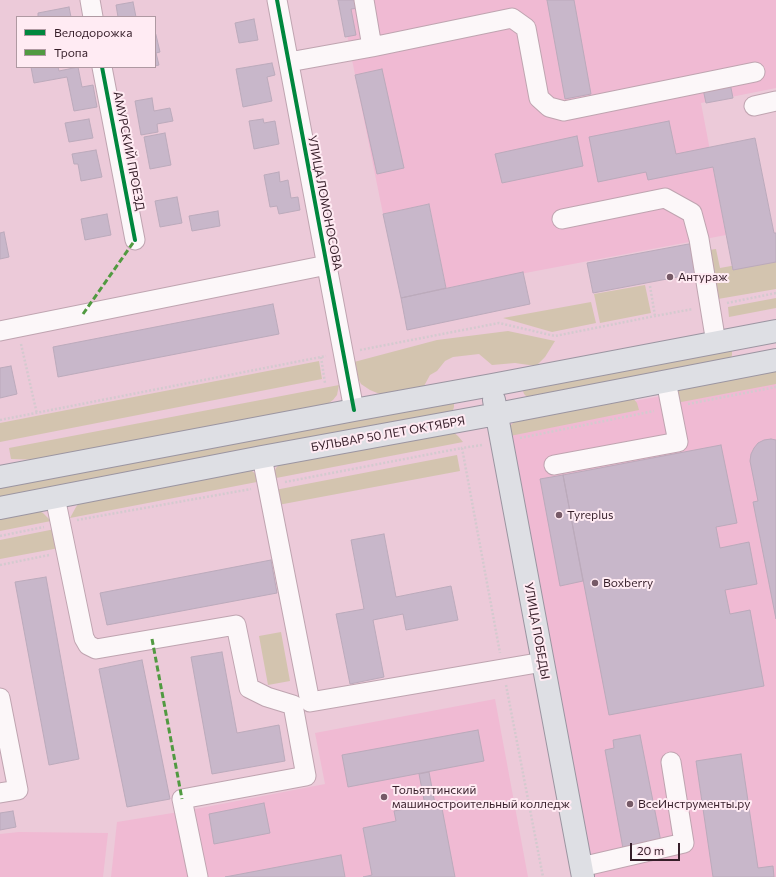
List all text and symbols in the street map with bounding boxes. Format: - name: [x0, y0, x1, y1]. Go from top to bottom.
- legend: [16, 16, 156, 68]
- text: Велодорожка: [54, 25, 132, 39]
- text: Тропа: [54, 45, 88, 59]
- street label: АМУРСКИЙ ПРОЕЗД: [110, 90, 148, 212]
- street label: УЛИЦА ЛОМОНОСОВА: [305, 134, 345, 272]
- place label: Антураж: [678, 270, 728, 284]
- marker: Антураж: [665, 272, 675, 282]
- street label: БУЛЬВАР 50 ЛЕТ ОКТЯБРЯ: [310, 413, 466, 455]
- place label: Tyreplus: [567, 508, 613, 522]
- marker: Tyreplus: [554, 510, 564, 520]
- place label: Boxberry: [603, 576, 653, 590]
- marker: Boxberry: [590, 578, 600, 588]
- street label: УЛИЦА ПОБЕДЫ: [521, 581, 553, 681]
- place label: Тольяттинский машиностроительный колледж: [392, 783, 570, 811]
- marker: Тольяттинский машиностроительный колледж: [379, 792, 389, 802]
- place label: ВсеИнструменты.ру: [638, 797, 750, 811]
- marker: ВсеИнструменты.ру: [625, 799, 635, 809]
- scale bar: [632, 835, 682, 861]
- text: 20 m: [637, 843, 664, 857]

